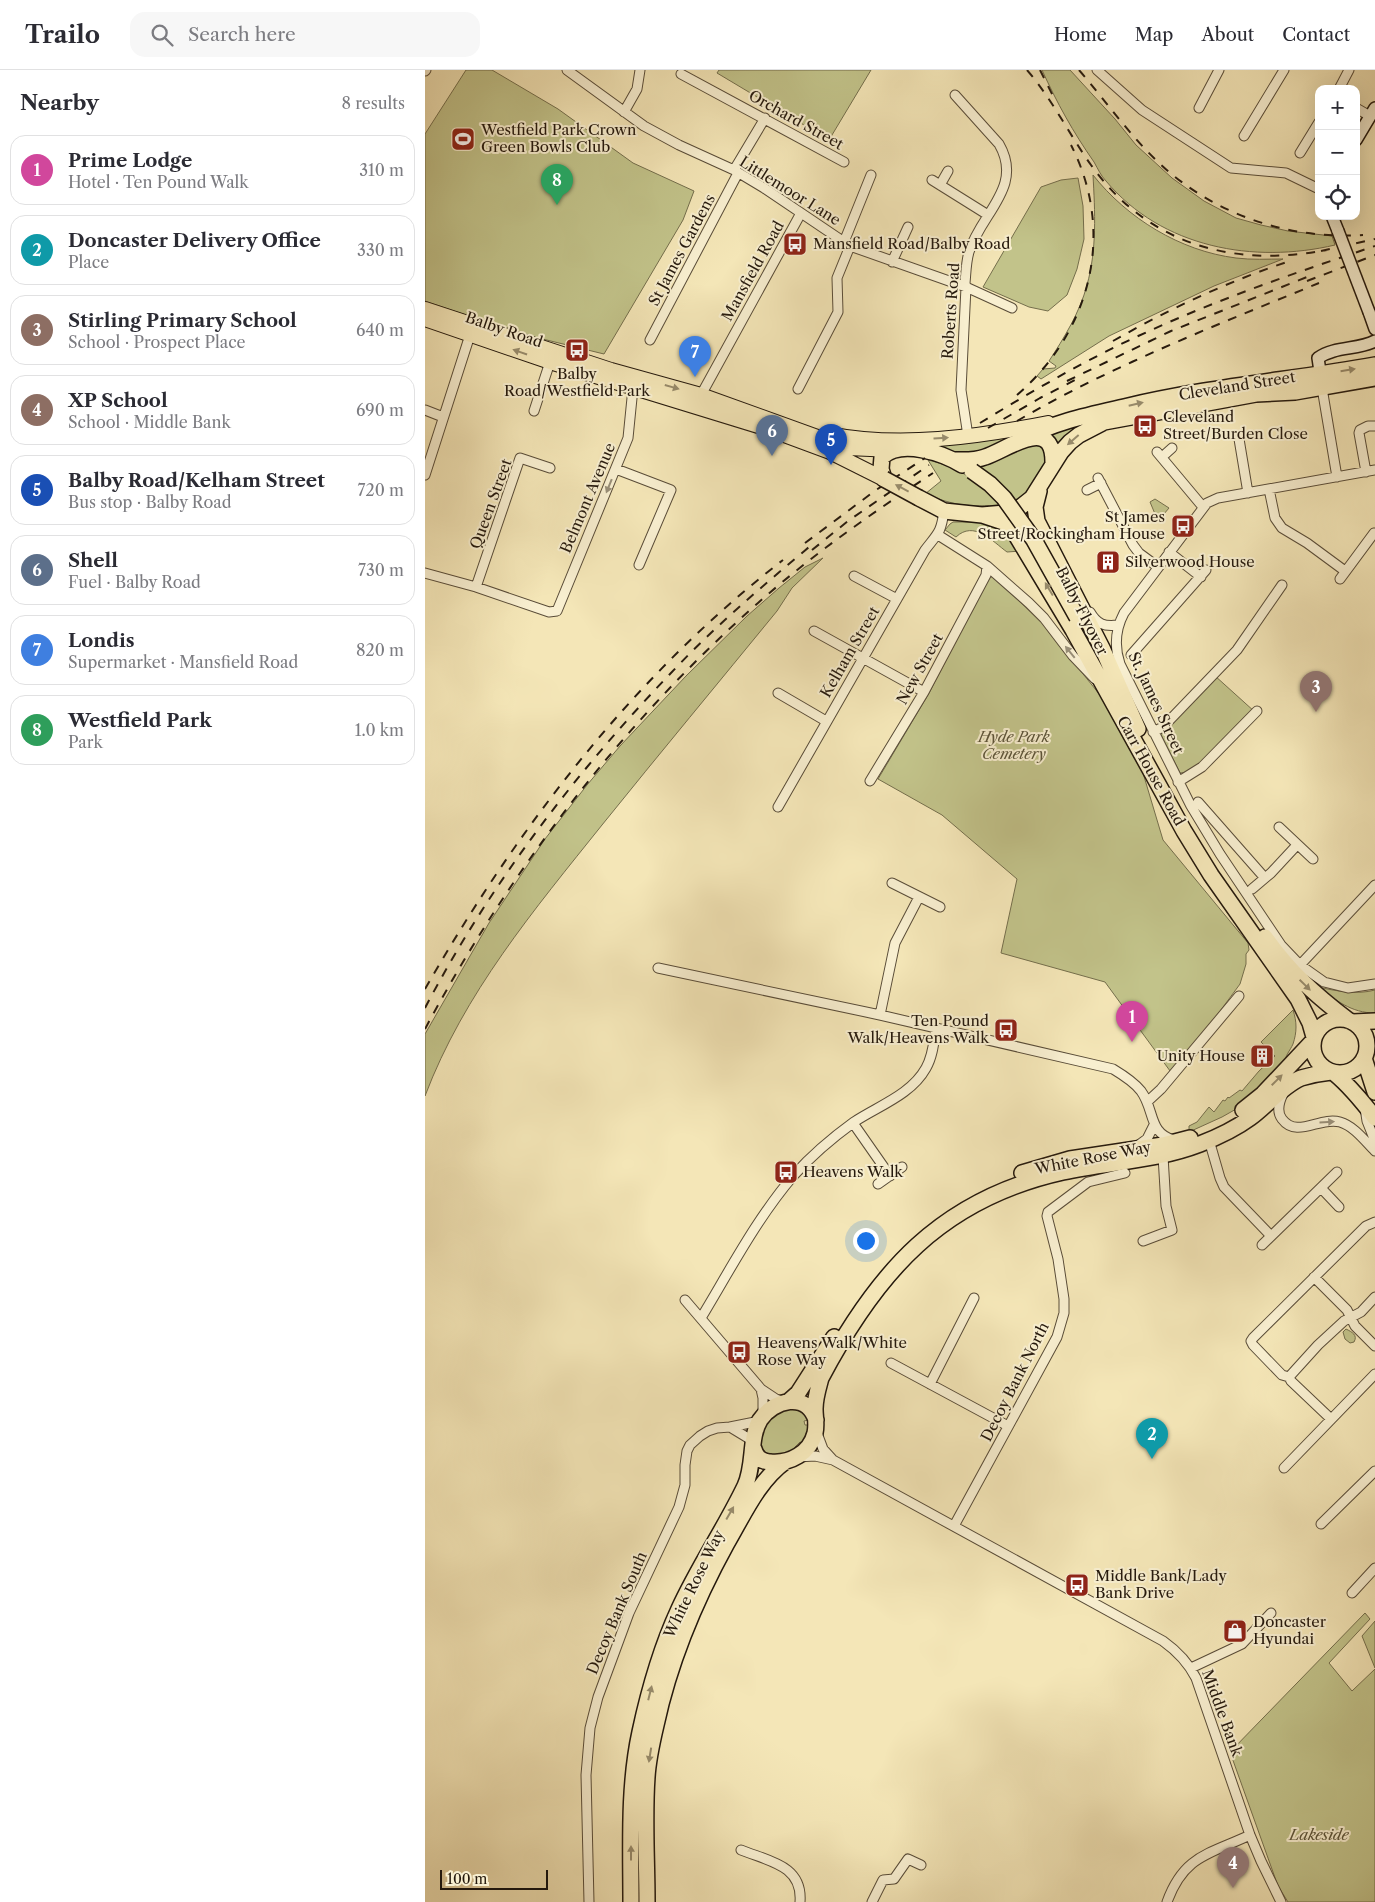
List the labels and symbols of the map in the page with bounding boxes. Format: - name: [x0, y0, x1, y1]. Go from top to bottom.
- street label: Orchard Street: [745, 86, 848, 154]
- place label: Westfield Park Crown Green Bowls Club: [480, 120, 637, 156]
- sports icon: Westfield Park Crown Green Bowls Club: [450, 126, 476, 152]
- street label: Littlemoor Lane: [736, 152, 844, 229]
- pin: 8: [541, 164, 573, 205]
- street label: St James Gardens: [644, 191, 719, 309]
- street label: Mansfield Road: [717, 217, 788, 324]
- bus stop icon: Mansfield Road/Balby Road: [782, 231, 808, 257]
- place label: Mansfield Road/Balby Road: [813, 234, 1010, 253]
- street label: Roberts Road: [938, 262, 963, 360]
- street label: Balby Road: [463, 307, 545, 352]
- pin: 7: [679, 336, 711, 377]
- bus stop icon: Balby Road/Westfield Park: [564, 337, 590, 363]
- one-way arrow: [512, 348, 527, 356]
- place label: Balby Road/Westfield Park: [504, 364, 651, 400]
- one-way arrow: [1341, 365, 1357, 373]
- street label: Cleveland Street: [1177, 367, 1297, 404]
- one-way arrow: [664, 383, 679, 391]
- one-way arrow: [1128, 400, 1143, 408]
- place label: Cleveland Street/Burden Close: [1163, 407, 1308, 443]
- bus stop icon: Cleveland Street/Burden Close: [1132, 413, 1158, 439]
- pin: 6: [756, 415, 788, 456]
- pin: 5: [815, 424, 847, 465]
- one-way arrow: [933, 433, 949, 441]
- one-way arrow: [1066, 435, 1079, 446]
- street label: Belmont Avenue: [556, 440, 619, 556]
- street label: Queen Street: [465, 456, 516, 551]
- one-way arrow: [605, 478, 612, 493]
- one-way arrow: [894, 484, 909, 492]
- place label: St James Street/Rockingham House: [977, 507, 1165, 543]
- bus stop icon: St James Street/Rockingham House: [1170, 513, 1196, 539]
- building icon: Silverwood House: [1095, 549, 1121, 575]
- place label: Silverwood House: [1125, 552, 1255, 571]
- street label: Balby Flyover: [1052, 563, 1113, 659]
- one-way arrow: [1044, 582, 1053, 595]
- street label: Kelham Street: [816, 602, 884, 701]
- street label: New Street: [892, 629, 947, 708]
- one-way arrow: [1065, 646, 1076, 659]
- street label: St. James Street: [1124, 649, 1189, 758]
- pin: 3: [1300, 671, 1332, 712]
- street label: Carr House Road: [1113, 712, 1190, 829]
- park label: Hyde Park Cemetery: [977, 727, 1050, 763]
- one-way arrow: [1299, 979, 1311, 991]
- pin: 1: [1116, 1001, 1148, 1042]
- place label: Ten Pound Walk/Heavens Walk: [846, 1011, 990, 1047]
- bus stop icon: Ten Pound Walk/Heavens Walk: [993, 1017, 1019, 1043]
- building icon: Unity House: [1249, 1043, 1275, 1069]
- place label: Unity House: [1157, 1046, 1245, 1065]
- one-way arrow: [1271, 1074, 1283, 1086]
- one-way arrow: [1319, 1118, 1335, 1126]
- street label: White Rose Way: [1032, 1137, 1153, 1178]
- bus stop icon: Heavens Walk: [773, 1159, 799, 1185]
- place label: Heavens Walk: [803, 1162, 904, 1181]
- your location: [853, 1228, 879, 1254]
- street label: Decoy Bank North: [976, 1318, 1053, 1445]
- place label: Heavens Walk/White Rose Way: [757, 1333, 907, 1369]
- bus stop icon: Heavens Walk/White Rose Way: [726, 1339, 752, 1365]
- pin: 2: [1136, 1418, 1168, 1459]
- one-way arrow: [726, 1505, 734, 1520]
- street label: White Rose Way: [659, 1526, 728, 1642]
- street label: Decoy Bank South: [582, 1548, 651, 1677]
- place label: Middle Bank/Lady Bank Drive: [1095, 1566, 1227, 1602]
- bus stop icon: Middle Bank/Lady Bank Drive: [1064, 1572, 1090, 1598]
- place label: Doncaster Hyundai: [1253, 1612, 1327, 1648]
- shop icon: Doncaster Hyundai: [1222, 1618, 1248, 1644]
- street label: Middle Bank: [1198, 1667, 1247, 1760]
- one-way arrow: [646, 1685, 654, 1700]
- one-way arrow: [646, 1747, 654, 1763]
- park label: Lakeside: [1288, 1825, 1349, 1844]
- one-way arrow: [626, 1845, 634, 1861]
- pin: 4: [1217, 1847, 1249, 1888]
- scale bar: [440, 1867, 547, 1890]

